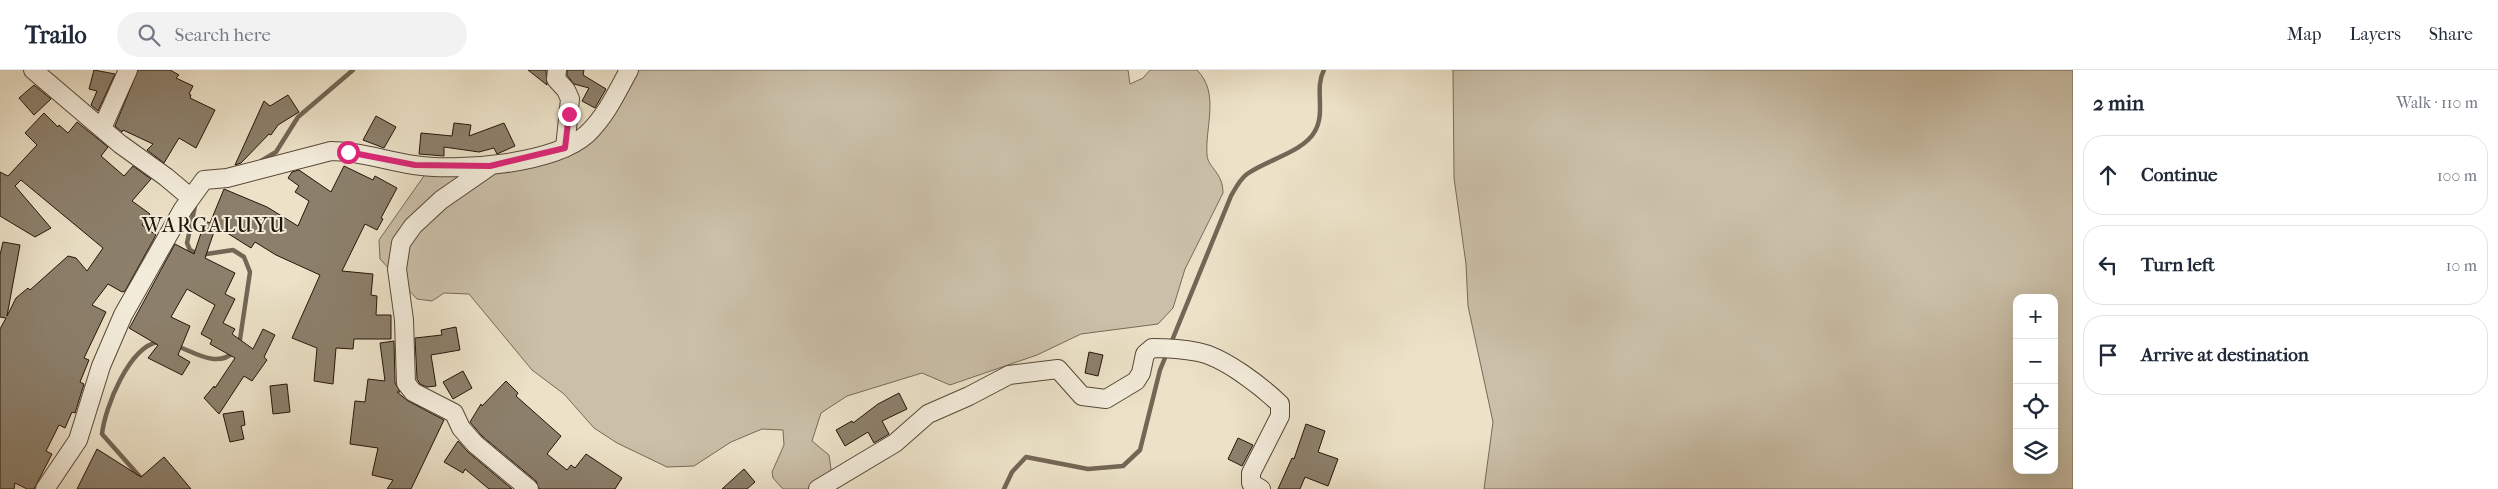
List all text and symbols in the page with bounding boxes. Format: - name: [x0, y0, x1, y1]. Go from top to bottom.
- search box: [117, 12, 467, 57]
- text: Trailo: [25, 21, 87, 49]
- icon: search: [135, 21, 163, 49]
- text: Search here: [175, 24, 271, 46]
- text: Map: [2287, 24, 2321, 45]
- text: Layers: [2349, 24, 2401, 45]
- text: Share: [2429, 24, 2473, 45]
- text: 2 min: [2093, 91, 2144, 115]
- text: Walk · 110 m: [2396, 93, 2478, 112]
- route end: [558, 103, 581, 126]
- route start: [337, 141, 360, 164]
- icon: ahead: [2094, 161, 2122, 189]
- text: Continue: [2141, 164, 2217, 186]
- text: 100 m: [2437, 166, 2477, 185]
- district label: WARGALUYU: [141, 213, 286, 237]
- icon: left: [2094, 251, 2122, 279]
- text: Turn left: [2141, 254, 2215, 276]
- text: 10 m: [2446, 256, 2477, 275]
- map controls: [2013, 294, 2058, 474]
- button: +: [2013, 294, 2058, 339]
- button: −: [2013, 339, 2058, 384]
- icon: arrive: [2094, 341, 2122, 369]
- text: Arrive at destination: [2141, 344, 2309, 366]
- button: locate: [2013, 384, 2058, 429]
- button: layers: [2013, 429, 2058, 474]

